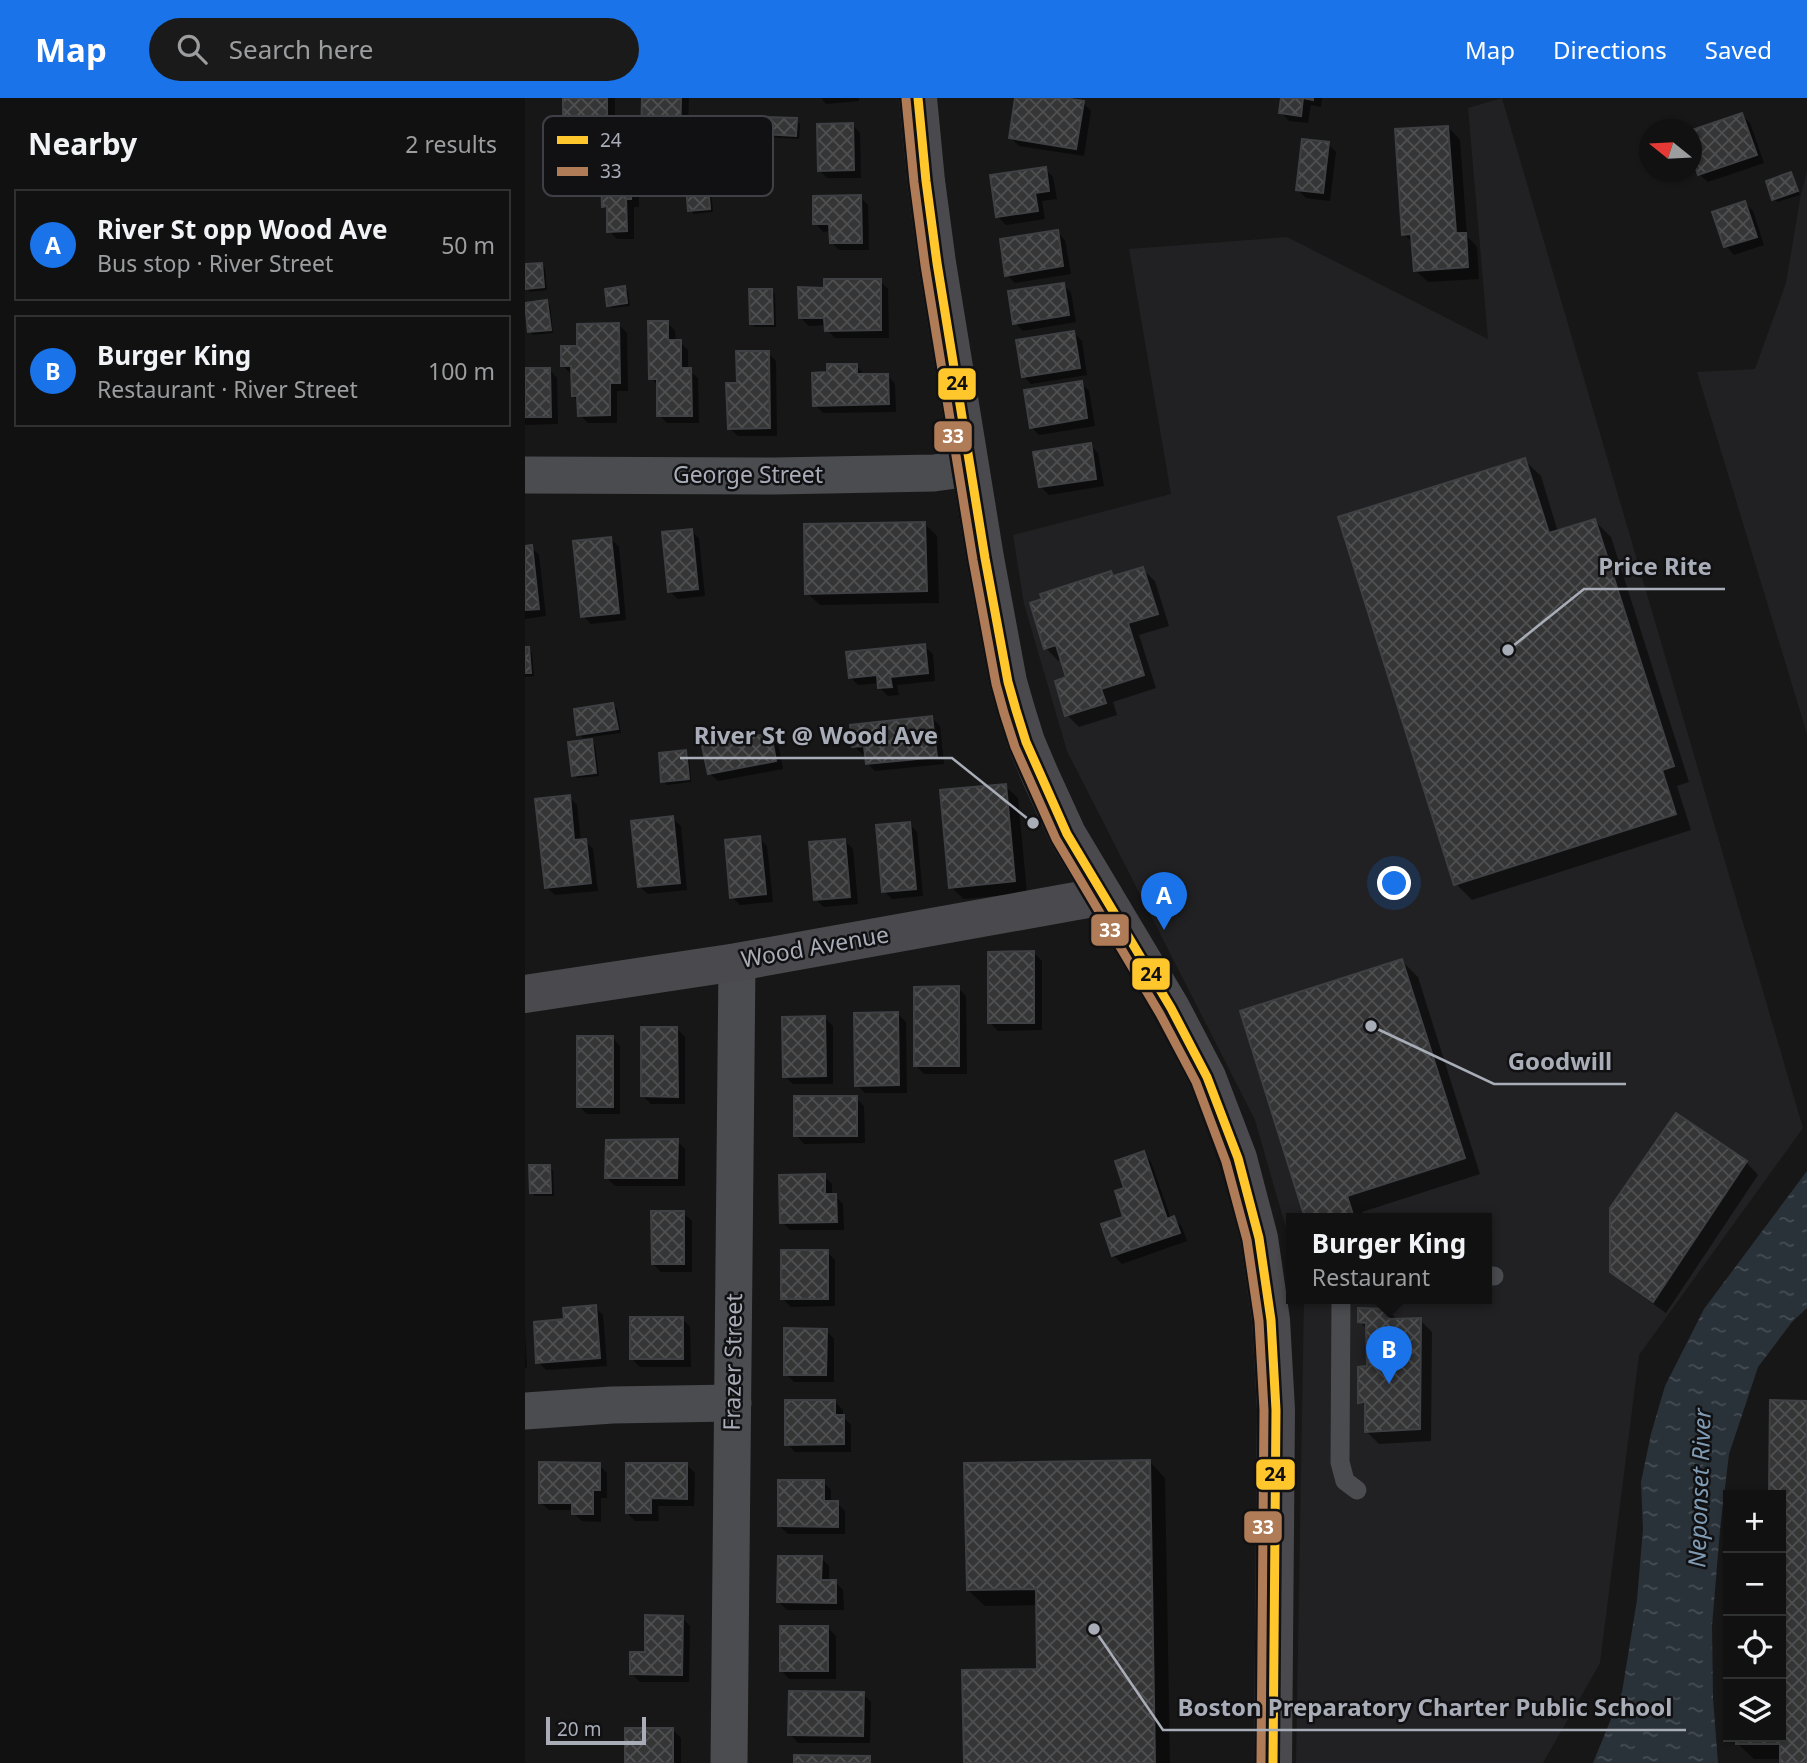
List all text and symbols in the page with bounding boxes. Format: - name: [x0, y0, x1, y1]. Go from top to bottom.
- search box: [149, 18, 639, 81]
- text: Map: [35, 27, 107, 72]
- icon: search: [173, 30, 211, 68]
- text: Search here: [229, 31, 373, 67]
- text: Map: [1465, 33, 1515, 66]
- text: Directions: [1553, 33, 1667, 66]
- text: Saved: [1705, 33, 1772, 66]
- legend: [543, 116, 773, 196]
- north arrow: [1639, 119, 1702, 182]
- text: Nearby: [28, 123, 137, 164]
- text: 24: [600, 127, 622, 153]
- text: 2 results: [405, 128, 497, 160]
- text: 33: [600, 158, 622, 184]
- text: River St opp Wood Ave: [97, 211, 388, 247]
- text: A: [45, 229, 61, 261]
- text: 50 m: [441, 229, 495, 261]
- text: Bus stop · River Street: [97, 247, 333, 279]
- text: Burger King: [97, 337, 251, 373]
- text: B: [45, 355, 61, 387]
- text: 100 m: [428, 355, 495, 387]
- line badge: 24: [937, 367, 977, 401]
- text: 24: [946, 370, 968, 396]
- text: Restaurant · River Street: [97, 373, 358, 405]
- line badge: 33: [933, 420, 973, 453]
- text: 33: [942, 423, 964, 449]
- street label: George Street: [673, 458, 823, 490]
- callout: Price Rite: [1584, 544, 1725, 589]
- text: Price Rite: [1598, 549, 1712, 582]
- callout: River St @ Wood Ave: [680, 713, 952, 758]
- text: River St @ Wood Ave: [694, 718, 938, 751]
- your location: [1377, 866, 1411, 900]
- pin: A: [1141, 872, 1187, 930]
- line badge: 33: [1090, 913, 1130, 947]
- street label: Wood Avenue: [738, 917, 891, 975]
- text: 33: [1099, 917, 1121, 943]
- line badge: 24: [1131, 957, 1171, 991]
- text: 24: [1140, 961, 1162, 987]
- callout: Goodwill: [1494, 1039, 1626, 1084]
- text: Goodwill: [1508, 1044, 1612, 1077]
- popup: [1286, 1213, 1492, 1304]
- text: Burger King: [1312, 1225, 1466, 1261]
- text: Restaurant: [1312, 1261, 1430, 1293]
- street label: Frazer Street: [715, 1293, 749, 1431]
- pin: B: [1366, 1326, 1412, 1384]
- water label: Neponset River: [1679, 1406, 1718, 1568]
- line badge: 24: [1255, 1458, 1296, 1491]
- text: 24: [1264, 1461, 1286, 1487]
- map controls: [1723, 1490, 1786, 1742]
- button: +: [1723, 1490, 1786, 1553]
- line badge: 33: [1243, 1510, 1283, 1544]
- text: 33: [1252, 1514, 1274, 1540]
- button: −: [1723, 1553, 1786, 1616]
- button: locate: [1723, 1616, 1786, 1679]
- button: layers: [1723, 1679, 1786, 1742]
- callout: Boston Preparatory Charter Public School: [1163, 1685, 1686, 1730]
- text: Boston Preparatory Charter Public School: [1178, 1690, 1672, 1723]
- scale bar: [546, 1714, 646, 1746]
- text: 20 m: [557, 1716, 601, 1742]

